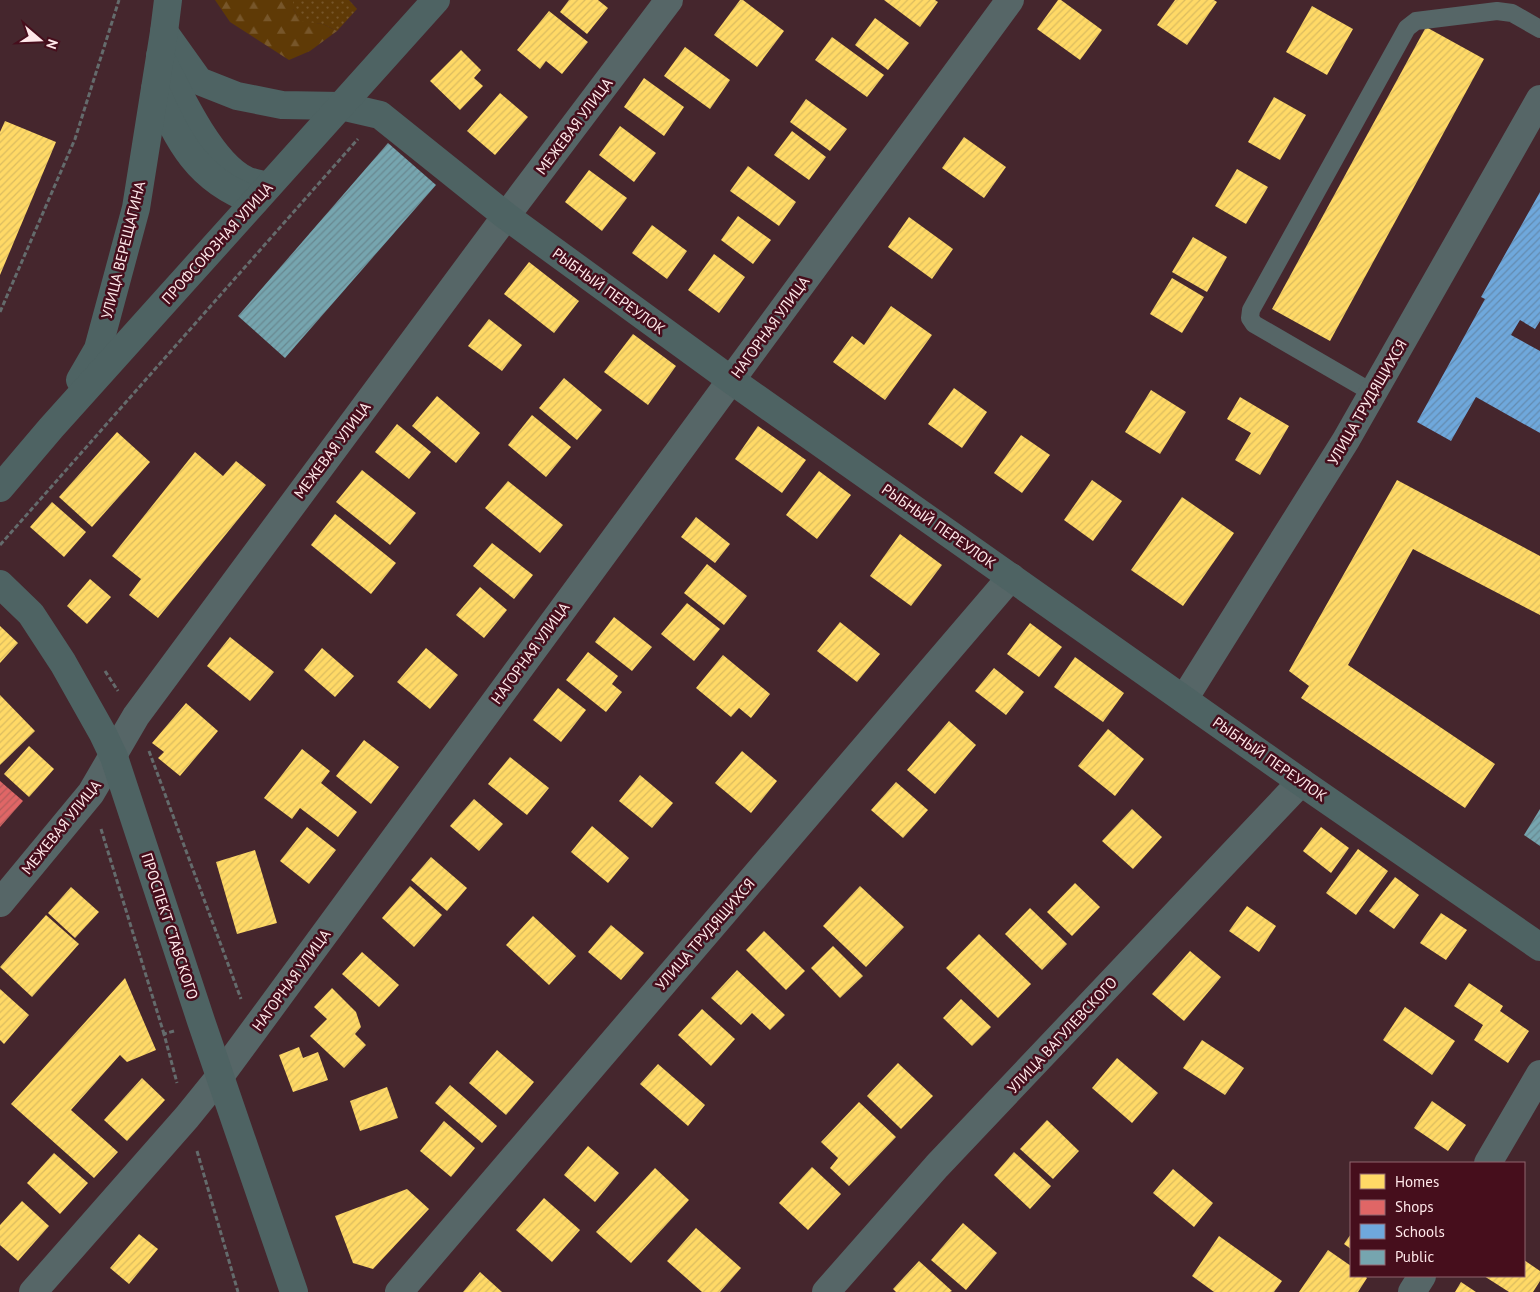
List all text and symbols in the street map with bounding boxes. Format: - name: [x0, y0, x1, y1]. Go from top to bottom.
- north arrow: [15, 15, 65, 65]
- text: N: [42, 37, 62, 52]
- street label: МЕЖЕВАЯ УЛИЦА: [531, 74, 617, 178]
- street label: ПРОФСОЮЗНАЯ УЛИЦА: [157, 178, 277, 308]
- street label: УЛИЦА ВЕРЕЩАГИНА: [97, 179, 149, 321]
- street label: РЫБНЫЙ ПЕРЕУЛОК: [549, 244, 669, 338]
- street label: НАГОРНАЯ УЛИЦА: [727, 272, 813, 382]
- street label: УЛИЦА ТРУДЯЩИХСЯ: [1323, 336, 1411, 468]
- street label: МЕЖЕВАЯ УЛИЦА: [289, 398, 375, 502]
- street label: РЫБНЫЙ ПЕРЕУЛОК: [878, 480, 1000, 572]
- street label: НАГОРНАЯ УЛИЦА: [487, 598, 573, 708]
- street label: РЫБНЫЙ ПЕРЕУЛОК: [1209, 713, 1331, 805]
- street label: МЕЖЕВАЯ УЛИЦА: [17, 776, 105, 878]
- street label: ПРОСПЕКТ СТАВСКОГО: [137, 850, 203, 1002]
- street label: УЛИЦА ТРУДЯЩИХСЯ: [651, 874, 759, 994]
- street label: НАГОРНАЯ УЛИЦА: [248, 925, 334, 1035]
- street label: УЛИЦА ВАГУЛЕВСКОГО: [1003, 973, 1121, 1097]
- legend: [1350, 1162, 1525, 1277]
- text: Homes: [1395, 1172, 1439, 1191]
- text: Shops: [1395, 1197, 1434, 1216]
- text: Schools: [1395, 1222, 1445, 1241]
- text: Public: [1395, 1247, 1434, 1266]

